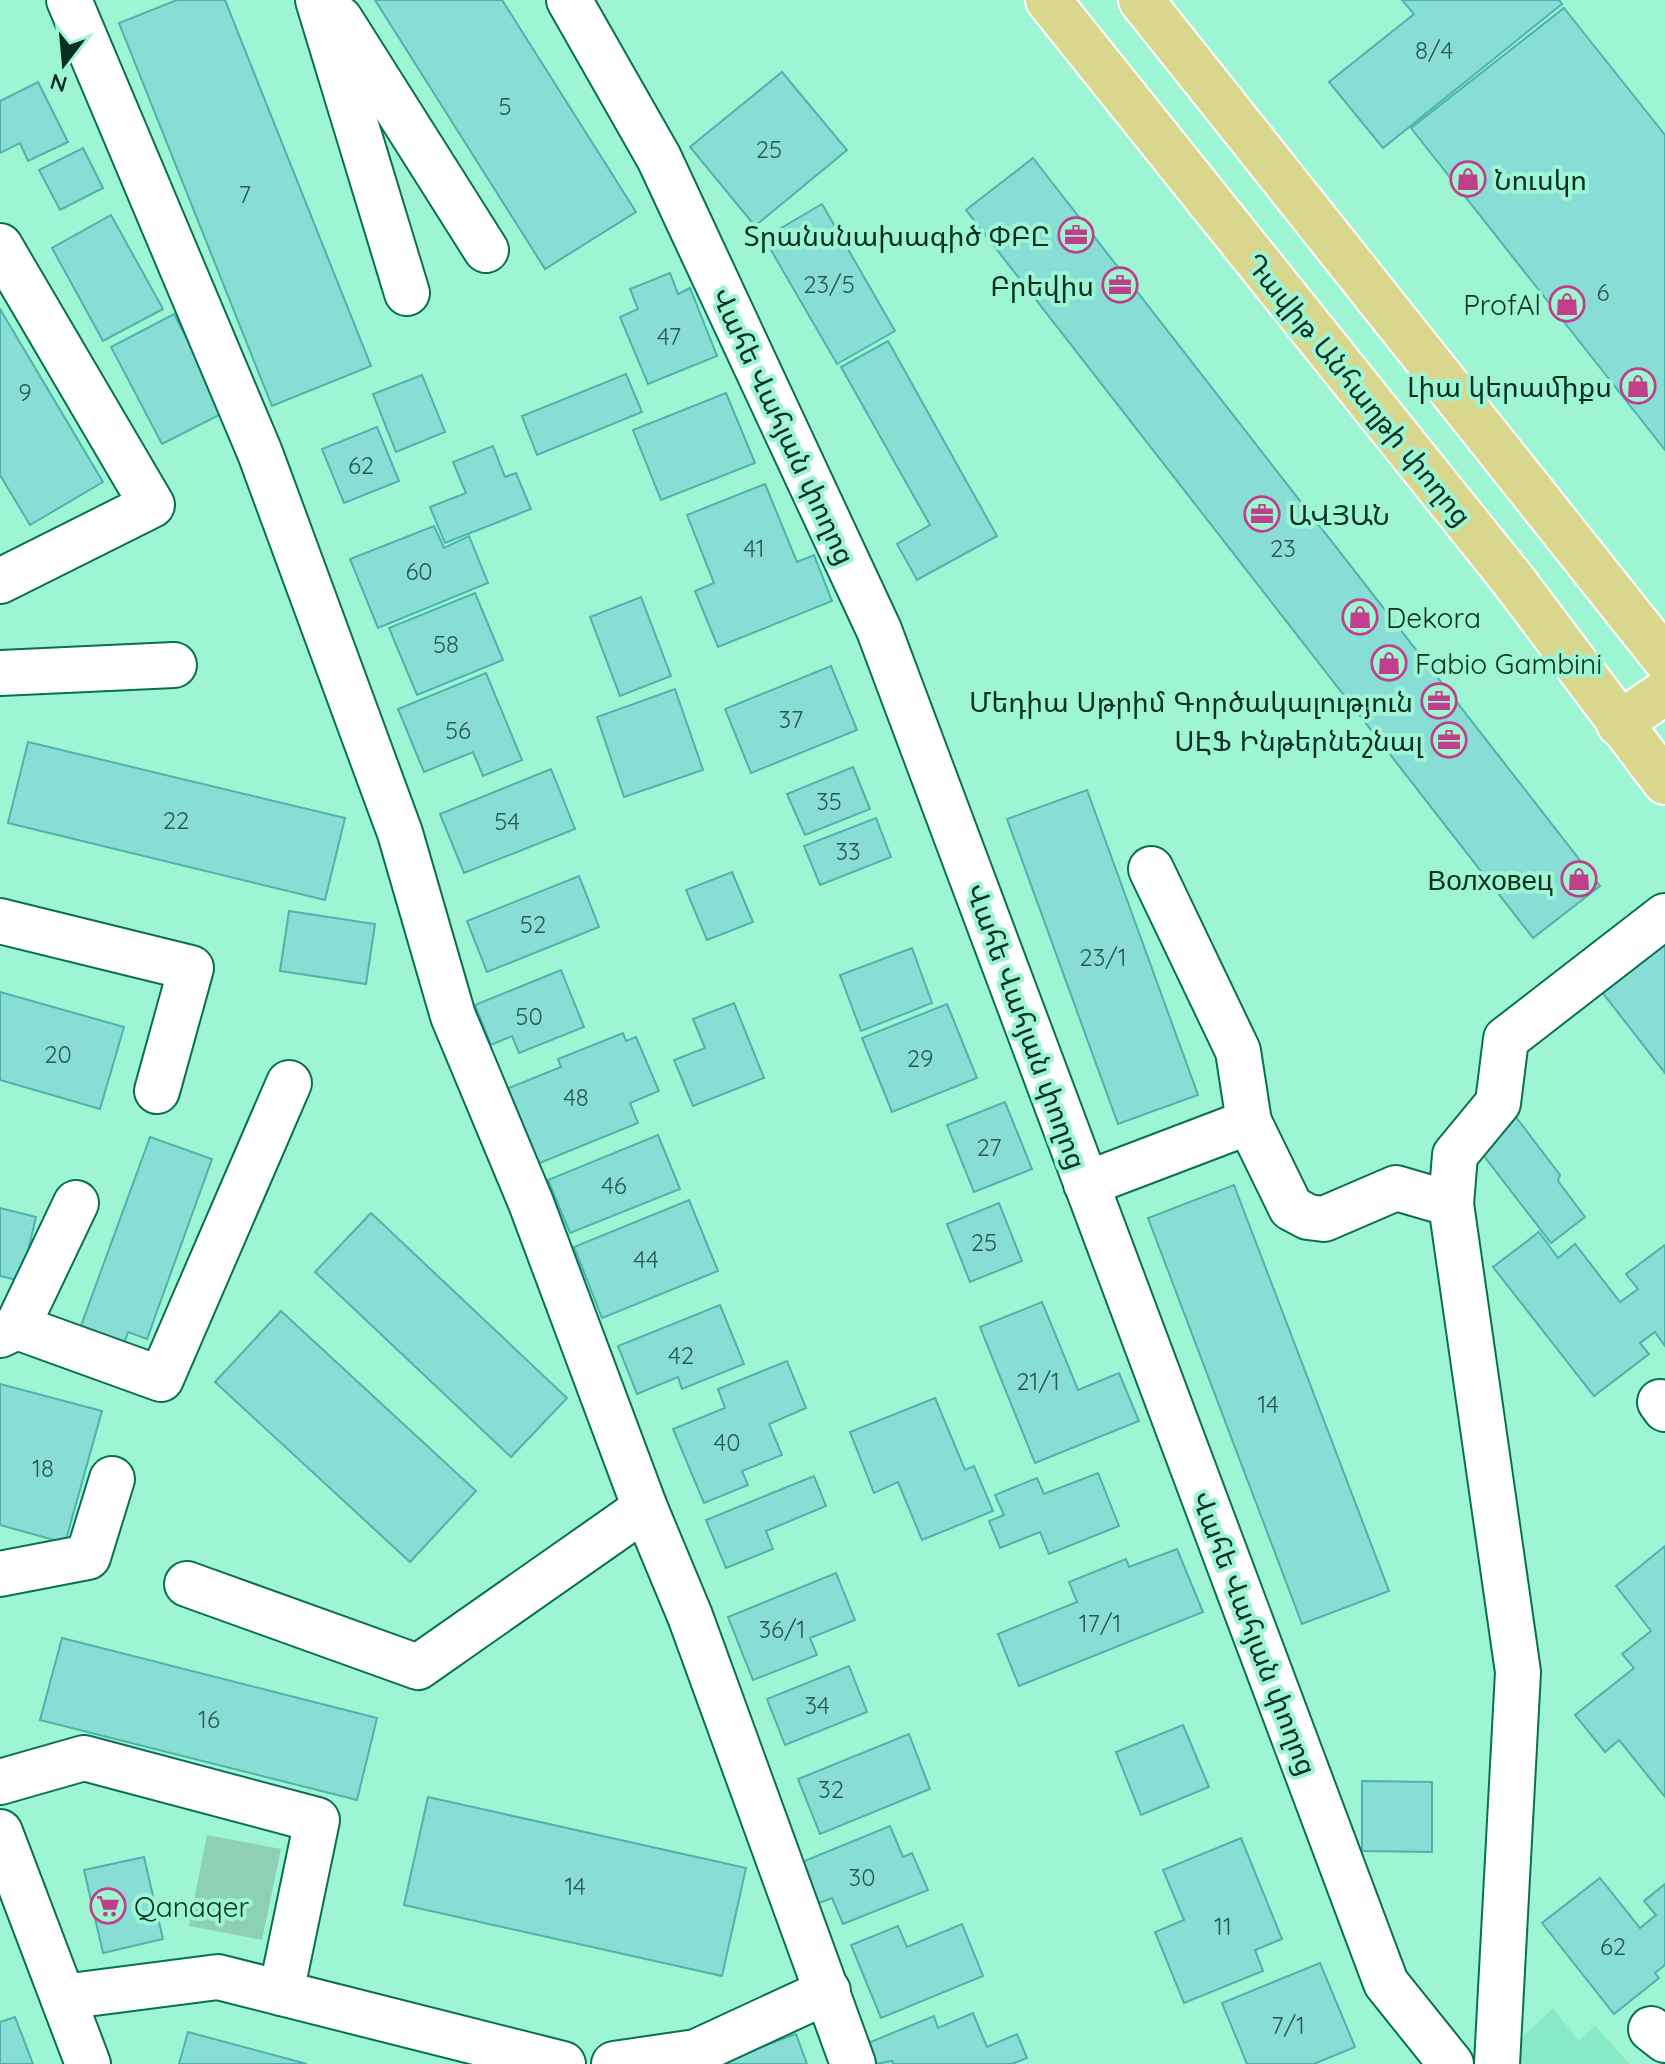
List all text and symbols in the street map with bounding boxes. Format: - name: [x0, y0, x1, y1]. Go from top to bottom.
- north arrow: [24, 24, 104, 104]
- house number: 8/4: [1415, 35, 1453, 65]
- text: N: [47, 68, 70, 99]
- house number: 5: [498, 91, 512, 121]
- house number: 25: [756, 134, 782, 164]
- shop icon: Նուսկո: [1449, 160, 1487, 198]
- place label: Նուսկո: [1494, 162, 1587, 197]
- house number: 7: [239, 179, 251, 209]
- office icon: Տրանսնախագիծ ՓԲԸ: [1057, 216, 1095, 254]
- place label: Տրանսնախագիծ ՓԲԸ: [744, 218, 1050, 253]
- street label: Դավիթ Անհաղթի փողոց: [1238, 246, 1480, 532]
- office icon: Բրեվիս: [1101, 266, 1139, 304]
- place label: Բրեվիս: [990, 268, 1094, 303]
- house number: 23/5: [803, 269, 855, 299]
- house number: 6: [1597, 277, 1610, 307]
- street label: Վահե Վահյան փողոց: [704, 282, 864, 570]
- shop icon: ProfAl: [1548, 285, 1586, 323]
- place label: ProfAl: [1463, 287, 1541, 322]
- house number: 47: [657, 321, 681, 351]
- shop icon: Լիա կերամիքս: [1619, 367, 1657, 405]
- place label: Լիա կերամիքս: [1407, 369, 1612, 404]
- house number: 9: [18, 377, 32, 407]
- house number: 62: [348, 450, 374, 480]
- office icon: ԱՎՅԱՆ: [1243, 495, 1281, 533]
- place label: ԱՎՅԱՆ: [1288, 497, 1390, 532]
- house number: 41: [743, 533, 765, 563]
- house number: 23: [1270, 533, 1296, 563]
- house number: 60: [405, 556, 433, 586]
- shop icon: Dekora: [1341, 598, 1379, 636]
- place label: Dekora: [1386, 600, 1481, 635]
- house number: 58: [433, 629, 459, 659]
- shop icon: Fabio Gambini: [1370, 644, 1408, 682]
- place label: Fabio Gambini: [1415, 646, 1602, 681]
- office icon: Մեդիա Սթրիմ Գործակալություն: [1420, 682, 1458, 720]
- place label: Մեդիա Սթրիմ Գործակալություն: [969, 684, 1413, 719]
- house number: 37: [779, 704, 803, 734]
- house number: 56: [445, 715, 471, 745]
- office icon: ՍԷՖ Ինթերնեշնալ: [1430, 721, 1468, 759]
- place label: ՍԷՖ Ինթերնեշնալ: [1174, 723, 1424, 758]
- house number: 35: [816, 786, 842, 816]
- house number: 22: [163, 805, 189, 835]
- house number: 54: [494, 806, 520, 836]
- house number: 33: [835, 836, 861, 866]
- shop icon: Волховец: [1560, 860, 1598, 898]
- place label: Волховец: [1428, 862, 1553, 897]
- street label: Վահե Վահյան փողոց: [959, 878, 1095, 1174]
- house number: 52: [520, 909, 546, 939]
- house number: 23/1: [1079, 942, 1127, 972]
- house number: 50: [515, 1001, 543, 1031]
- house number: 20: [44, 1039, 72, 1069]
- house number: 29: [907, 1043, 933, 1073]
- house number: 48: [563, 1082, 589, 1112]
- house number: 27: [976, 1132, 1002, 1162]
- house number: 46: [601, 1170, 627, 1200]
- house number: 25: [971, 1227, 997, 1257]
- house number: 44: [633, 1244, 659, 1274]
- house number: 42: [668, 1340, 694, 1370]
- house number: 21/1: [1016, 1366, 1060, 1396]
- house number: 14: [1257, 1389, 1279, 1419]
- house number: 40: [714, 1427, 740, 1457]
- house number: 18: [32, 1453, 54, 1483]
- street label: Վահե Վահյան փողոց: [1185, 1486, 1325, 1780]
- house number: 17/1: [1079, 1608, 1121, 1638]
- house number: 36/1: [759, 1614, 805, 1644]
- house number: 34: [804, 1690, 830, 1720]
- house number: 16: [198, 1704, 220, 1734]
- house number: 32: [818, 1774, 844, 1804]
- house number: 30: [849, 1862, 875, 1892]
- house number: 14: [564, 1871, 586, 1901]
- supermarket icon: Qanaqer: [89, 1887, 127, 1925]
- place label: Qanaqer: [134, 1889, 250, 1924]
- house number: 11: [1214, 1911, 1232, 1941]
- house number: 62: [1600, 1931, 1626, 1961]
- house number: 7/1: [1271, 2010, 1305, 2040]

